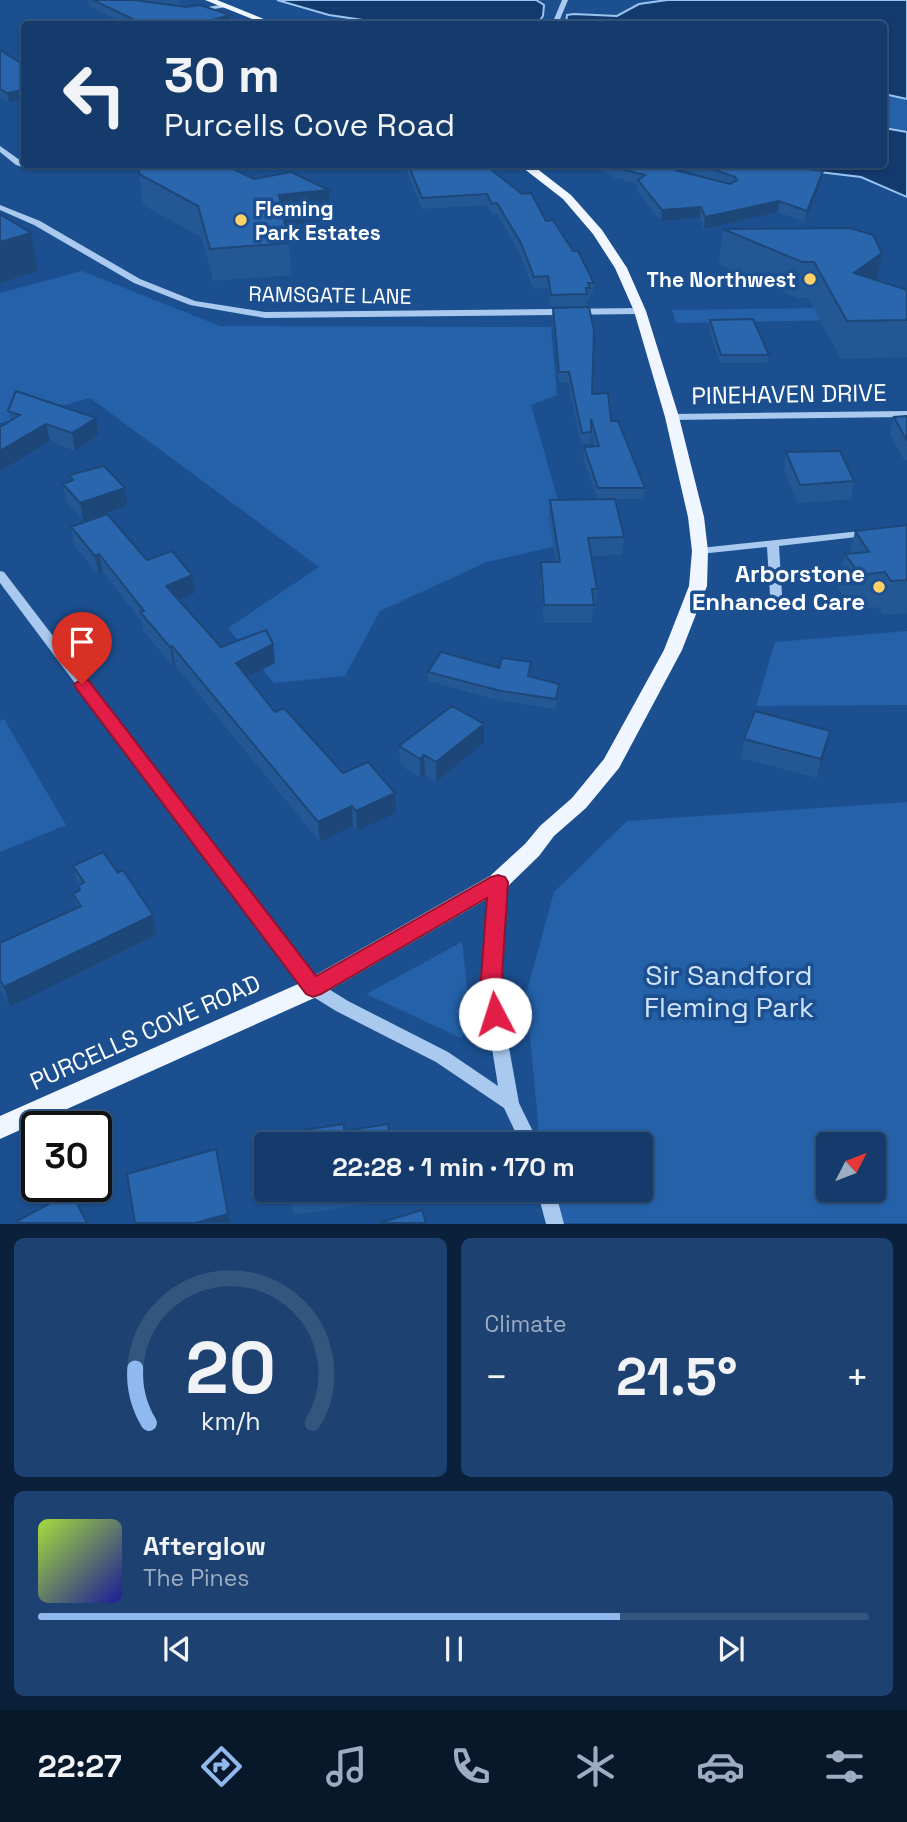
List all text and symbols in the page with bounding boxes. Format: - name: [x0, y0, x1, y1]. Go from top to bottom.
- text: 30 m: [164, 44, 280, 106]
- icon: left: [49, 49, 140, 140]
- text: Purcells Cove Road: [164, 105, 455, 145]
- place label: Fleming Park Estates: [255, 195, 381, 246]
- marker: Fleming Park Estates: [233, 212, 249, 228]
- place label: The Northwest: [647, 266, 796, 293]
- marker: The Northwest: [802, 271, 818, 287]
- street label: RAMSGATE LANE: [248, 280, 412, 310]
- street label: PINEHAVEN DRIVE: [691, 377, 887, 411]
- place label: Arborstone Enhanced Care: [692, 558, 865, 617]
- marker: Arborstone Enhanced Care: [871, 579, 887, 595]
- pin: [52, 612, 112, 684]
- icon: arrive: [63, 623, 101, 661]
- park label: Sir Sandford Fleming Park: [644, 957, 814, 1025]
- street label: PURCELLS COVE ROAD: [25, 967, 265, 1097]
- position arrow: [458, 977, 532, 1051]
- speed limit sign: 30: [21, 1111, 112, 1202]
- north arrow: [816, 1132, 886, 1202]
- map controls: [816, 1132, 886, 1202]
- text: 22:28 · 1 min · 170 m: [332, 1150, 575, 1184]
- text: Climate: [485, 1309, 567, 1339]
- text: 20: [185, 1322, 275, 1415]
- text: 21.5°: [616, 1344, 738, 1410]
- text: −: [485, 1353, 508, 1401]
- text: +: [845, 1353, 869, 1401]
- text: km/h: [200, 1405, 260, 1437]
- text: Afterglow: [143, 1529, 266, 1563]
- text: The Pines: [143, 1563, 249, 1593]
- icon: previous: [158, 1630, 196, 1668]
- icon: pause: [435, 1630, 473, 1668]
- icon: next: [712, 1630, 750, 1668]
- icon: directions: [197, 1742, 246, 1791]
- icon: music: [322, 1742, 371, 1791]
- icon: phone: [446, 1742, 495, 1791]
- icon: climate: [571, 1742, 620, 1791]
- icon: car: [696, 1742, 745, 1791]
- icon: filters: [820, 1742, 869, 1791]
- text: 22:27: [38, 1746, 122, 1786]

